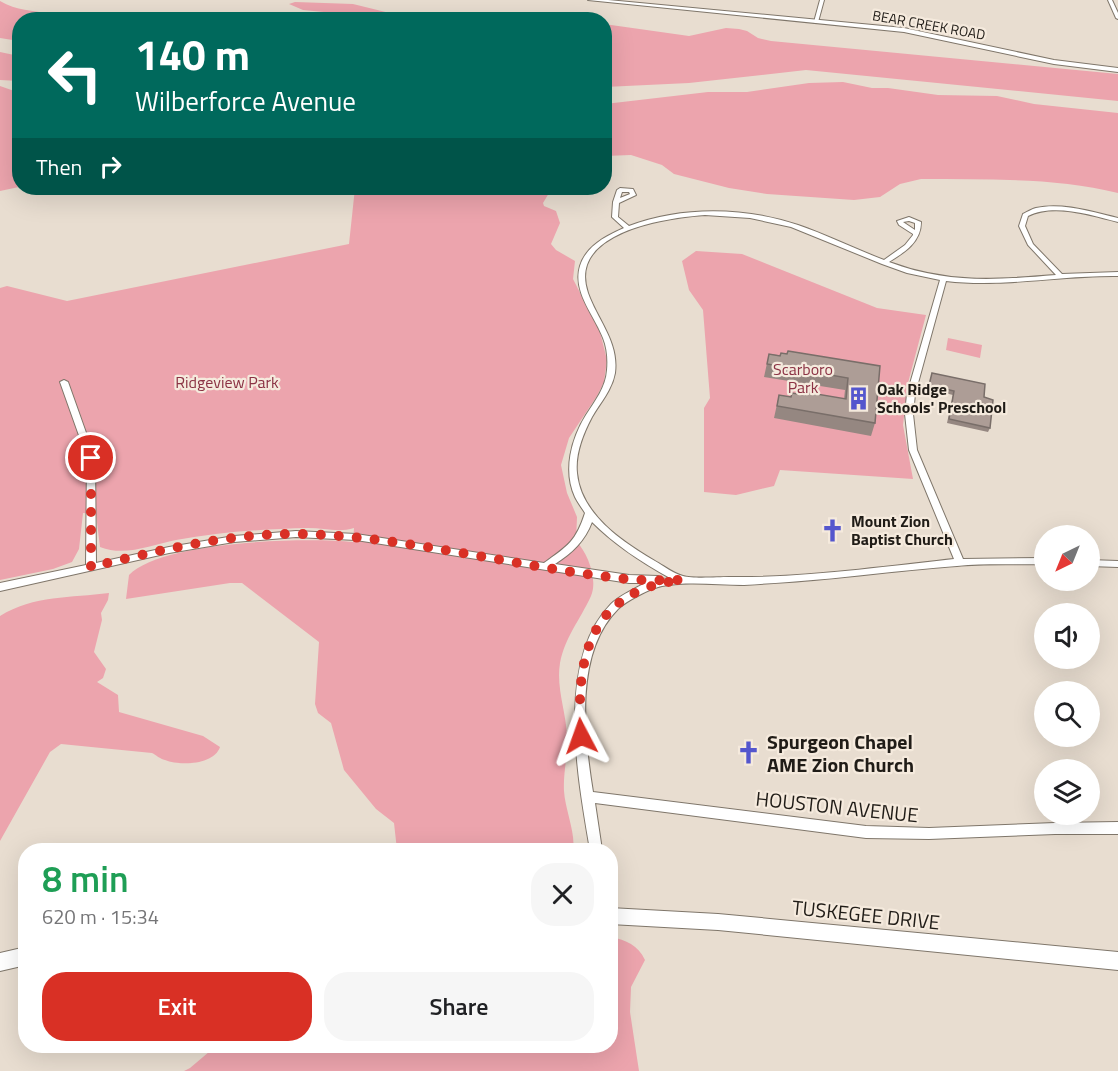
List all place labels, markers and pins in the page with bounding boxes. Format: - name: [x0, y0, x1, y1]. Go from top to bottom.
- place label: Oak Ridge Schools' Preschool: [877, 377, 1006, 419]
- building icon: Oak Ridge Schools' Preschool: [846, 385, 872, 411]
- pin: [65, 432, 116, 483]
- place label: Mount Zion Baptist Church: [851, 509, 953, 551]
- church icon: Mount Zion Baptist Church: [820, 517, 846, 543]
- place label: Spurgeon Chapel AME Zion Church: [767, 726, 914, 780]
- church icon: Spurgeon Chapel AME Zion Church: [736, 740, 762, 766]

